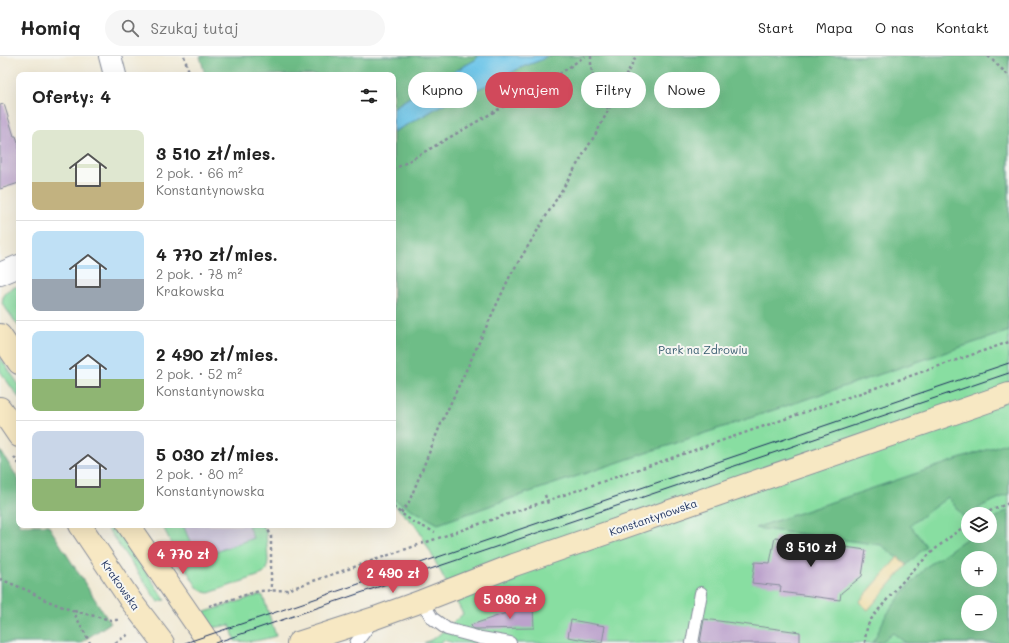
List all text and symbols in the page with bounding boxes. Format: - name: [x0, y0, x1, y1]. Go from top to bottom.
- search box: [105, 10, 385, 46]
- text: Homiq: [20, 15, 81, 40]
- icon: search: [119, 17, 141, 39]
- text: Szukaj tutaj: [151, 18, 239, 38]
- text: Start: [758, 18, 794, 37]
- text: Mapa: [816, 18, 853, 37]
- text: O nas: [875, 18, 914, 37]
- text: Kontakt: [936, 18, 989, 37]
- chip: Kupno: [408, 72, 477, 108]
- chip: Wynajem: [485, 72, 573, 108]
- chip: Filtry: [581, 72, 646, 108]
- chip: Nowe: [654, 72, 720, 108]
- text: Oferty: 4: [32, 85, 111, 107]
- icon: filters: [358, 85, 380, 107]
- text: 3 510 zł/mies.: [156, 142, 276, 164]
- icon: home: [64, 146, 112, 194]
- text: 2 pok. · 66 m²: [156, 164, 243, 181]
- text: Konstantynowska: [156, 181, 265, 198]
- text: 4 770 zł/mies.: [156, 243, 278, 265]
- icon: home: [64, 247, 112, 295]
- text: 2 pok. · 78 m²: [156, 265, 242, 282]
- text: Krakowska: [156, 282, 225, 299]
- park label: Park na Zdrowiu: [658, 342, 748, 357]
- text: 2 490 zł/mies.: [156, 343, 279, 365]
- icon: home: [64, 347, 112, 395]
- text: 2 pok. · 52 m²: [156, 365, 242, 382]
- text: Konstantynowska: [156, 382, 265, 399]
- text: 5 030 zł/mies.: [156, 443, 279, 465]
- icon: home: [64, 447, 112, 495]
- text: 2 pok. · 80 m²: [156, 465, 243, 482]
- text: Konstantynowska: [156, 482, 265, 499]
- street label: Konstantynowska: [607, 495, 699, 539]
- map controls: [961, 507, 997, 631]
- button: layers: [961, 507, 997, 543]
- pin: 3 510 zł: [770, 534, 852, 568]
- text: 3 510 zł: [786, 538, 836, 555]
- pin: 4 770 zł: [142, 541, 224, 575]
- text: 4 770 zł: [157, 545, 209, 562]
- button: +: [961, 551, 997, 587]
- street label: Krakowska: [98, 557, 144, 613]
- pin: 2 490 zł: [352, 560, 434, 594]
- text: 2 490 zł: [366, 564, 420, 581]
- pin: 5 030 zł: [469, 586, 551, 620]
- text: 5 030 zł: [483, 590, 537, 607]
- button: −: [961, 595, 997, 631]

